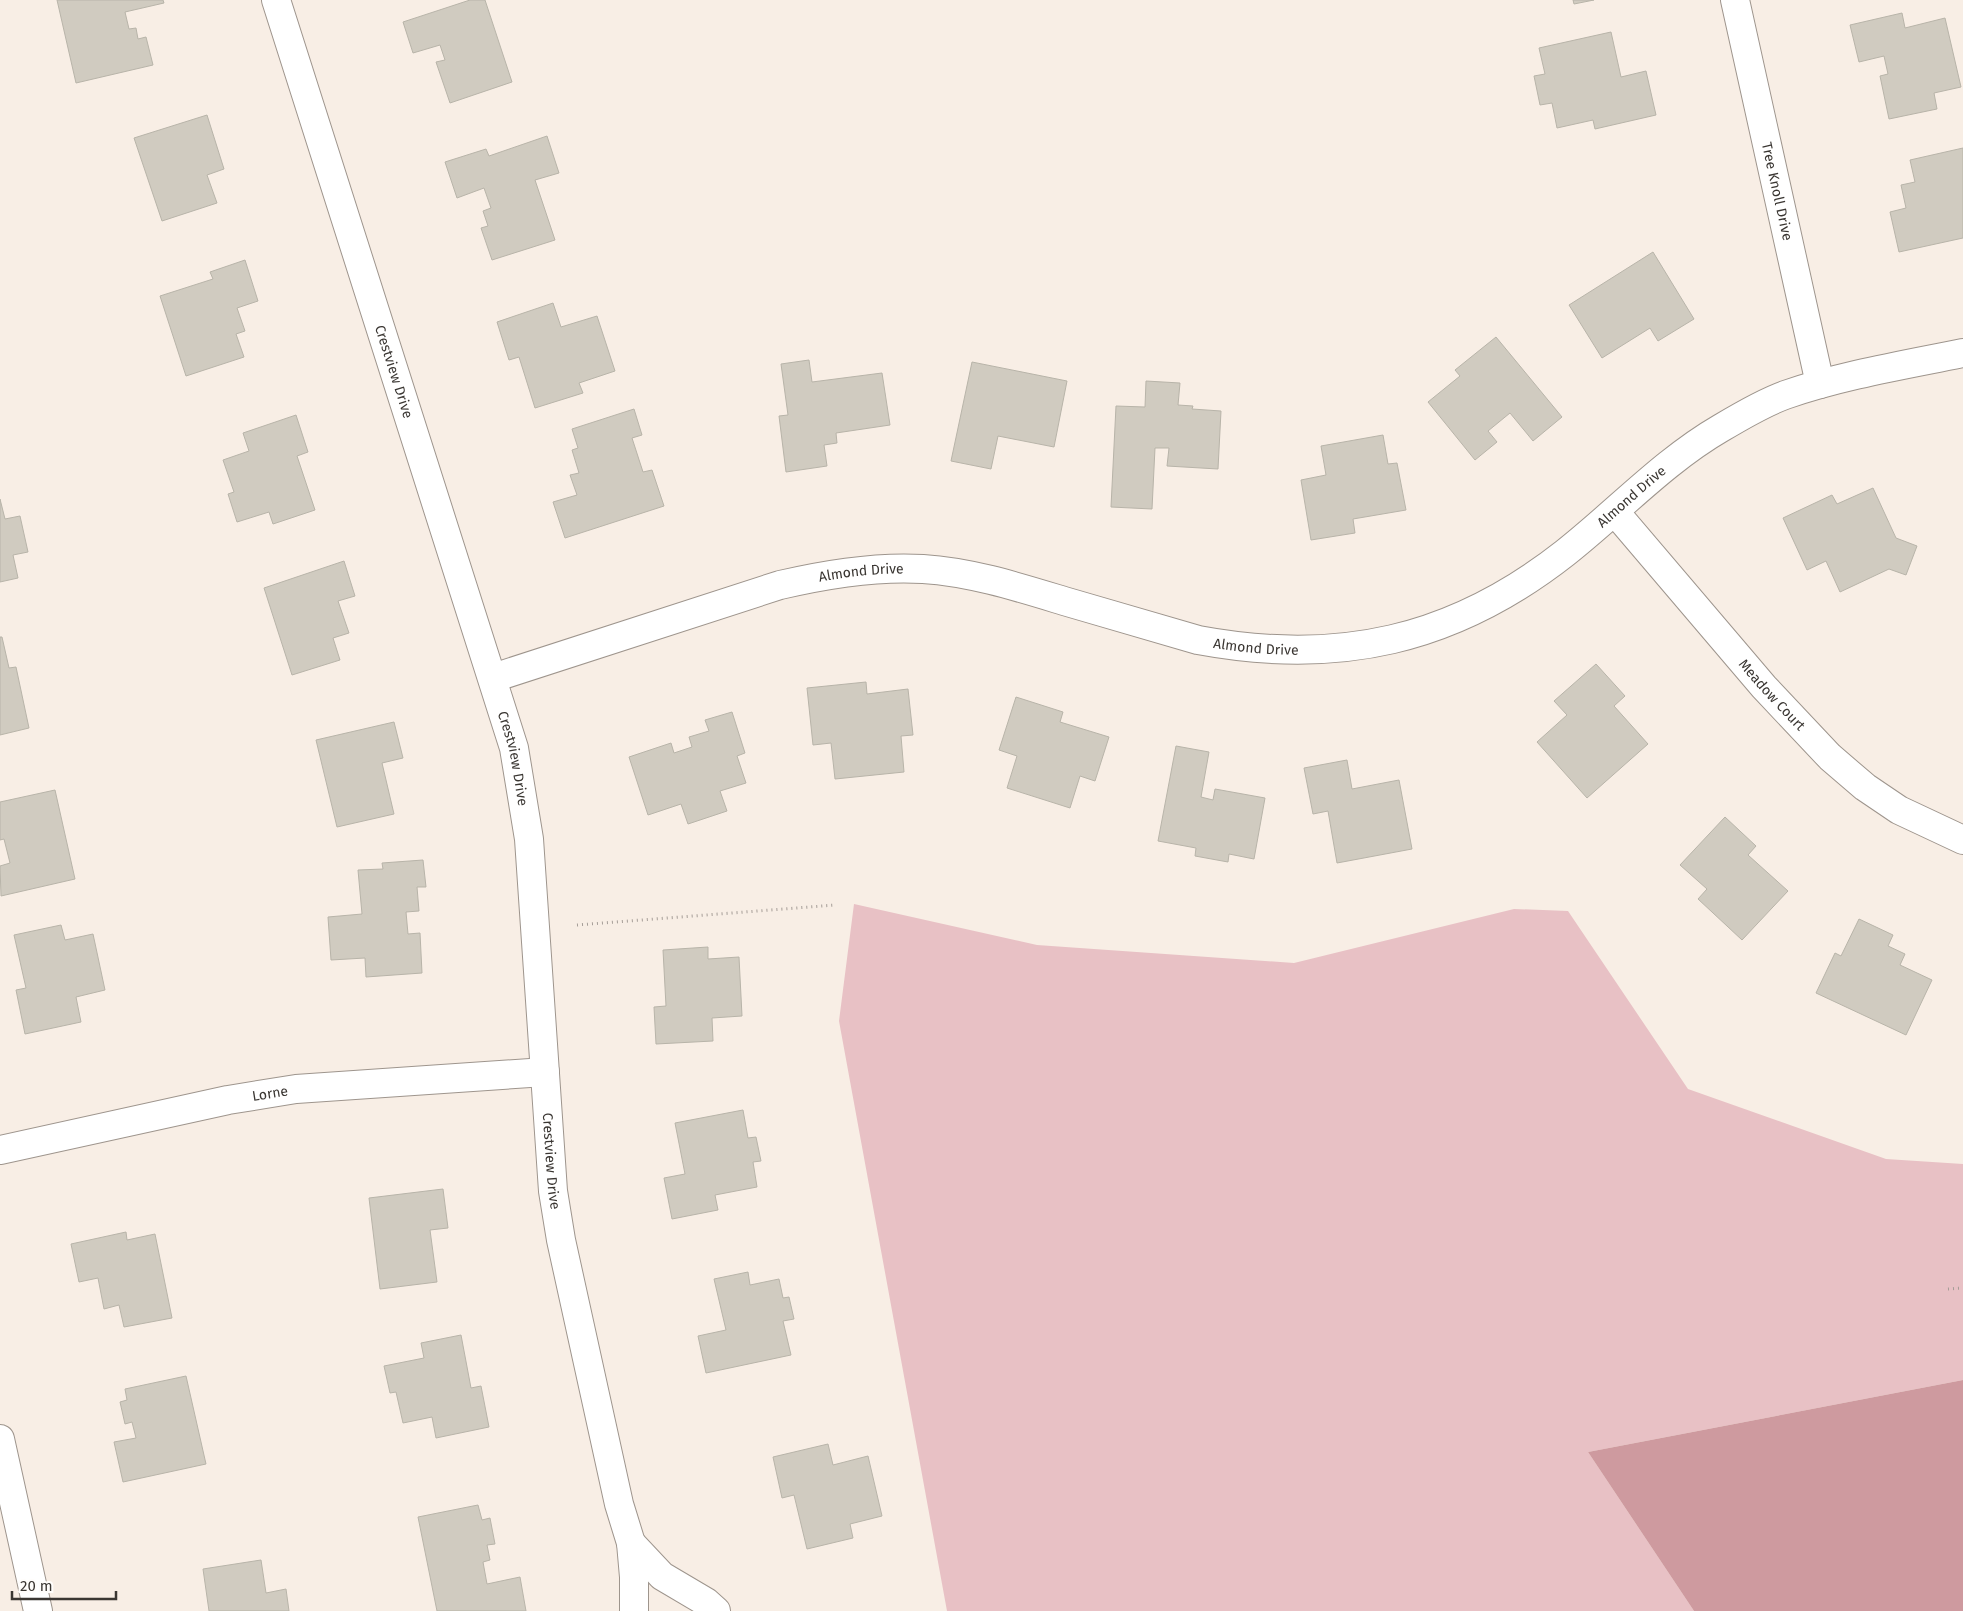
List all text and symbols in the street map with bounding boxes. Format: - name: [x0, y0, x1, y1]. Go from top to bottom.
- street label: Tree Knoll Drive: [1758, 141, 1796, 242]
- street label: Crestview Drive: [371, 323, 417, 420]
- street label: Almond Drive: [1593, 462, 1669, 531]
- street label: Almond Drive: [817, 560, 904, 585]
- street label: Almond Drive: [1212, 634, 1299, 658]
- street label: Meadow Court: [1735, 655, 1810, 735]
- street label: Crestview Drive: [494, 709, 532, 807]
- street label: Lorne: [251, 1082, 289, 1104]
- street label: Crestview Drive: [539, 1112, 564, 1211]
- scale bar: [12, 1568, 116, 1600]
- text: 20 m: [20, 1577, 53, 1595]

